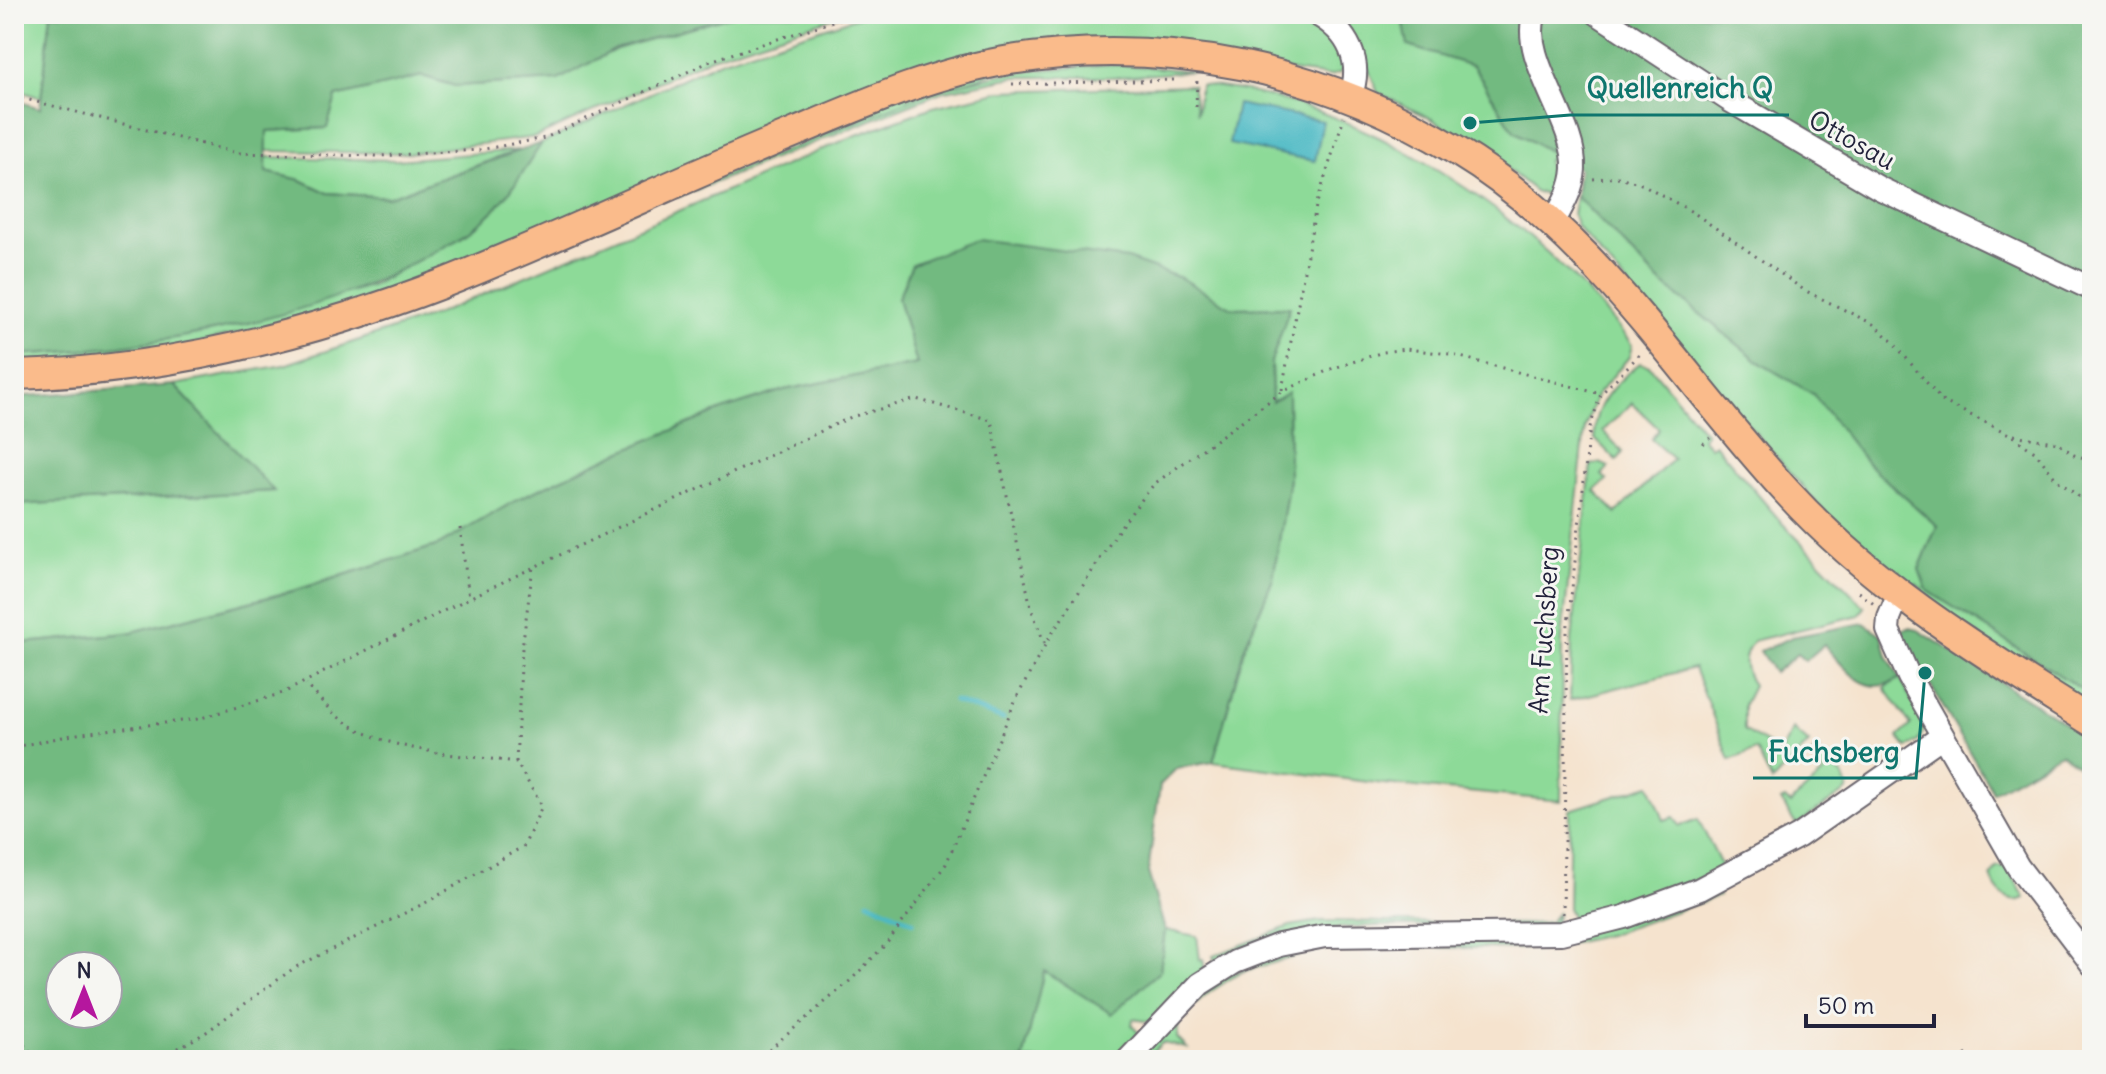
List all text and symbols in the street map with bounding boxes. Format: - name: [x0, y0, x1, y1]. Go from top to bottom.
- callout: Quellenreich Q: [1570, 63, 1789, 115]
- text: Quellenreich Q: [1587, 70, 1773, 106]
- street label: Ottosau: [1803, 102, 1901, 177]
- street label: Am Fuchsberg: [1521, 545, 1566, 715]
- callout: Fuchsberg: [1753, 726, 1916, 778]
- text: Fuchsberg: [1768, 734, 1900, 770]
- north arrow: [44, 950, 124, 1030]
- text: N: [76, 956, 92, 984]
- scale bar: [1806, 978, 1934, 1028]
- text: 50 m: [1818, 990, 1874, 1020]

